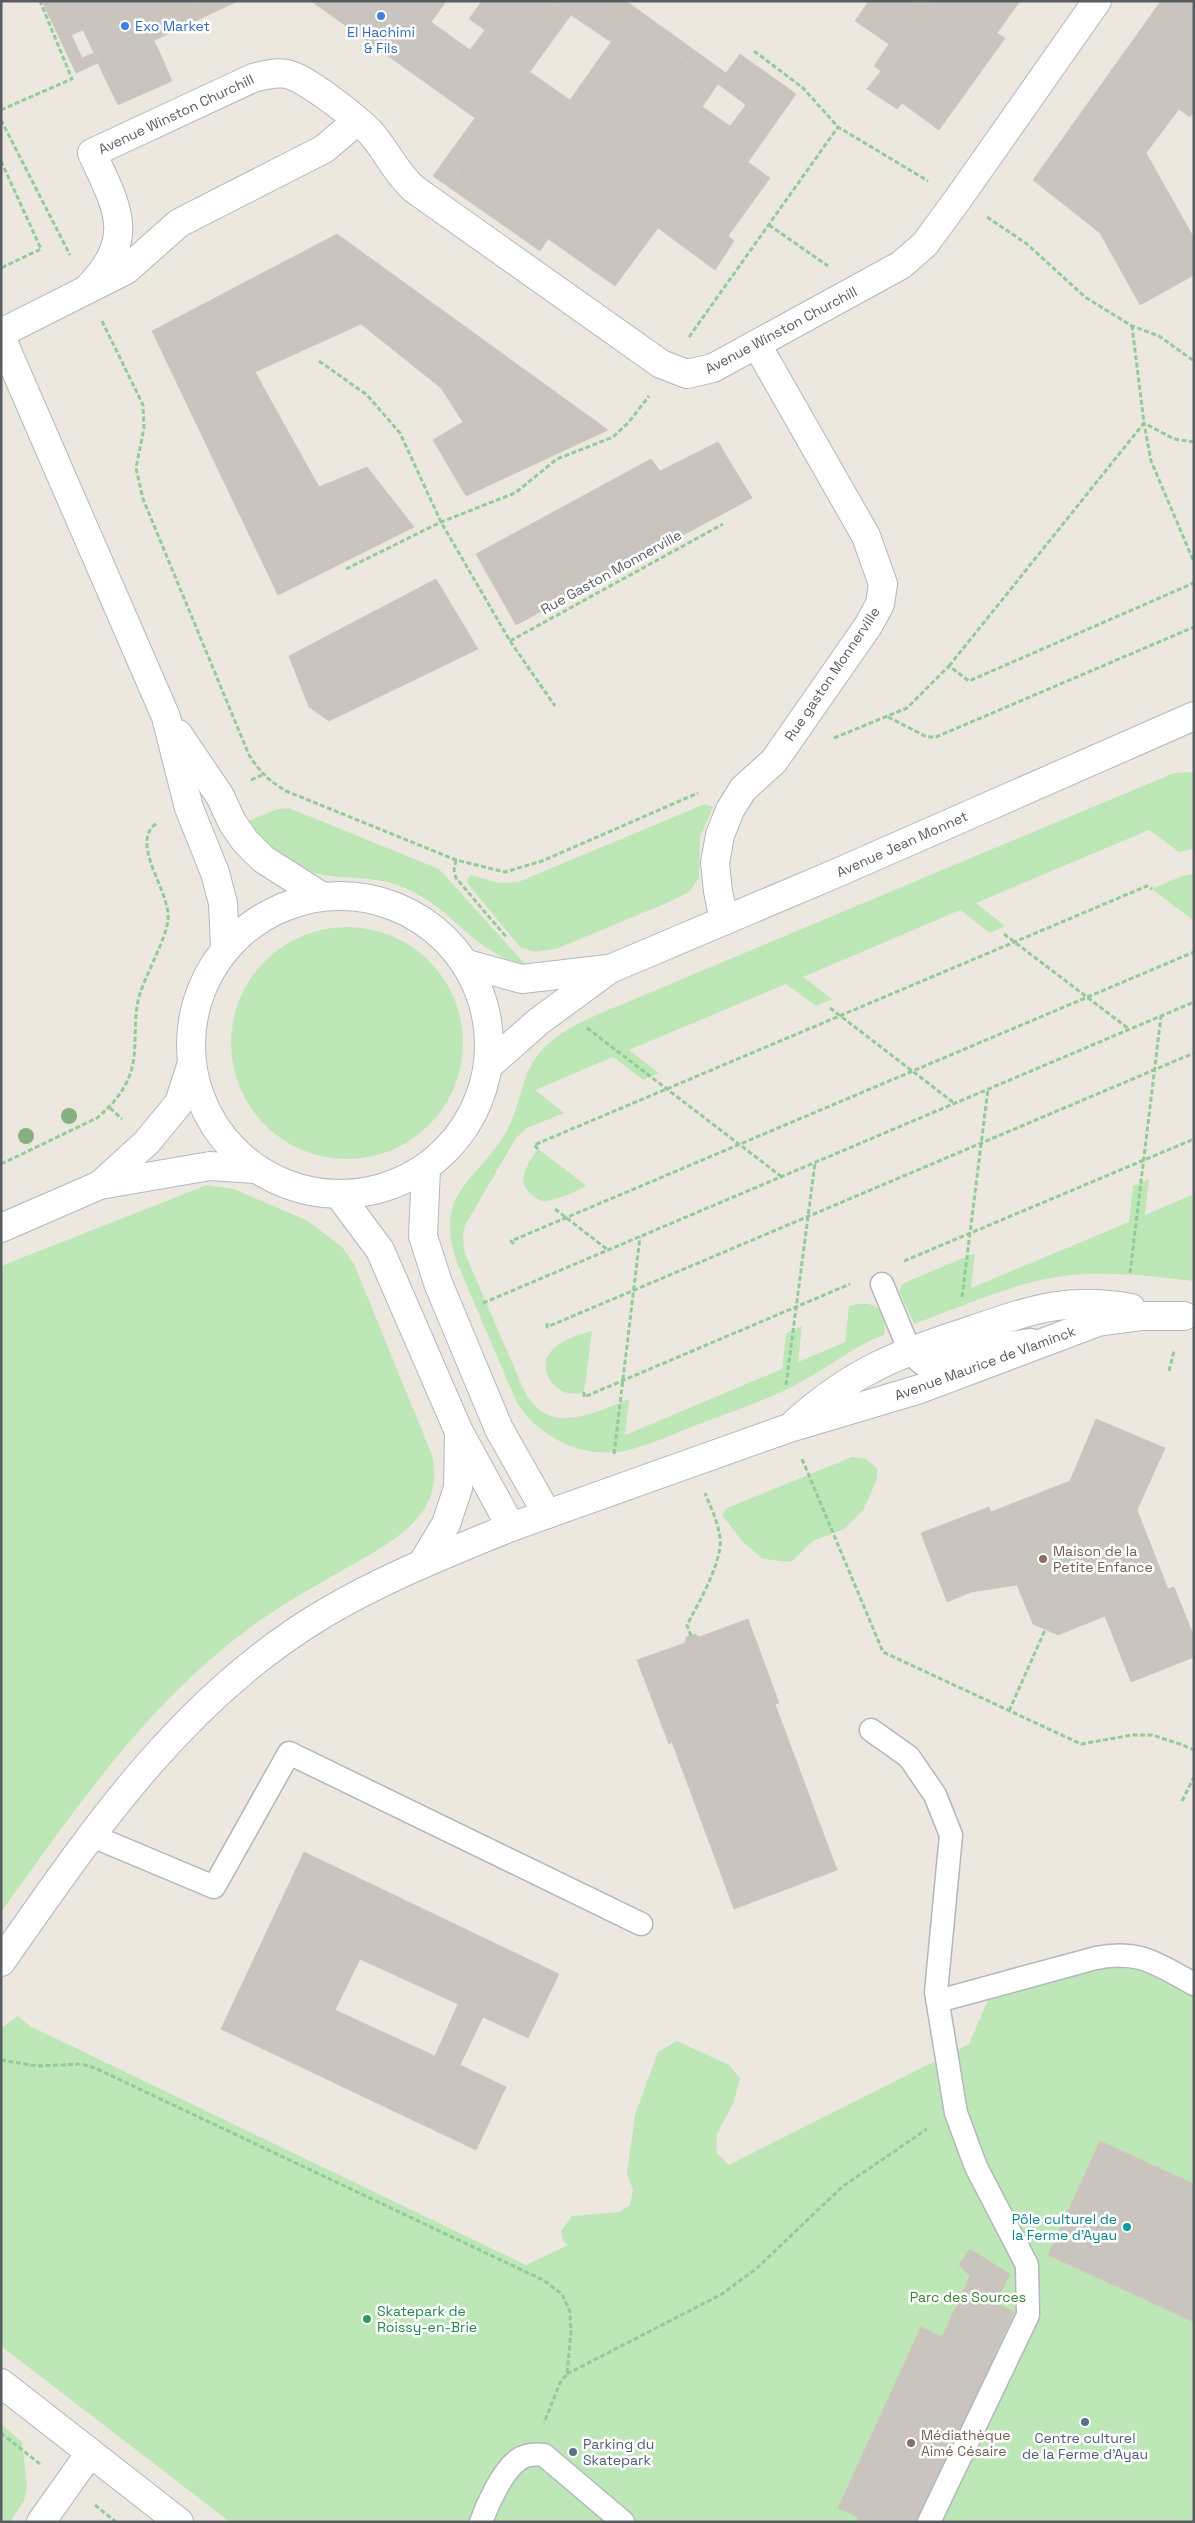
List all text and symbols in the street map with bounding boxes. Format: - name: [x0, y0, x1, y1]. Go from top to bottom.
- marker: El Hachimi & Fils: [375, 10, 387, 22]
- place label: Exo Market: [135, 17, 210, 35]
- marker: Exo Market: [119, 20, 131, 32]
- place label: El Hachimi & Fils: [347, 23, 415, 57]
- street label: Avenue Winston Churchill: [95, 70, 257, 158]
- street label: Avenue Winston Churchill: [702, 282, 860, 378]
- street label: Rue Gaston Monnerville: [537, 526, 685, 618]
- street label: Rue gaston Monnerville: [780, 603, 884, 745]
- street label: Avenue Jean Monnet: [834, 807, 970, 881]
- street label: Avenue Maurice de Vlaminck: [892, 1322, 1078, 1404]
- place label: Maison de la Petite Enfance: [1053, 1542, 1153, 1576]
- marker: Maison de la Petite Enfance: [1037, 1553, 1049, 1565]
- place label: Pôle culturel de la Ferme d’Ayau: [1012, 2210, 1117, 2244]
- marker: Pôle culturel de la Ferme d’Ayau: [1121, 2221, 1133, 2233]
- park label: Parc des Sources: [910, 2288, 1026, 2306]
- place label: Skatepark de Roissy-en-Brie: [377, 2302, 477, 2336]
- marker: Skatepark de Roissy-en-Brie: [361, 2313, 373, 2325]
- marker: Centre culturel de la Ferme d'Ayau: [1079, 2416, 1091, 2428]
- place label: Médiathèque Aimé Césaire: [921, 2426, 1011, 2460]
- place label: Centre culturel de la Ferme d'Ayau: [1022, 2429, 1148, 2463]
- place label: Parking du Skatepark: [583, 2435, 654, 2469]
- marker: Médiathèque Aimé Césaire: [905, 2437, 917, 2449]
- marker: Parking du Skatepark: [567, 2446, 579, 2458]

